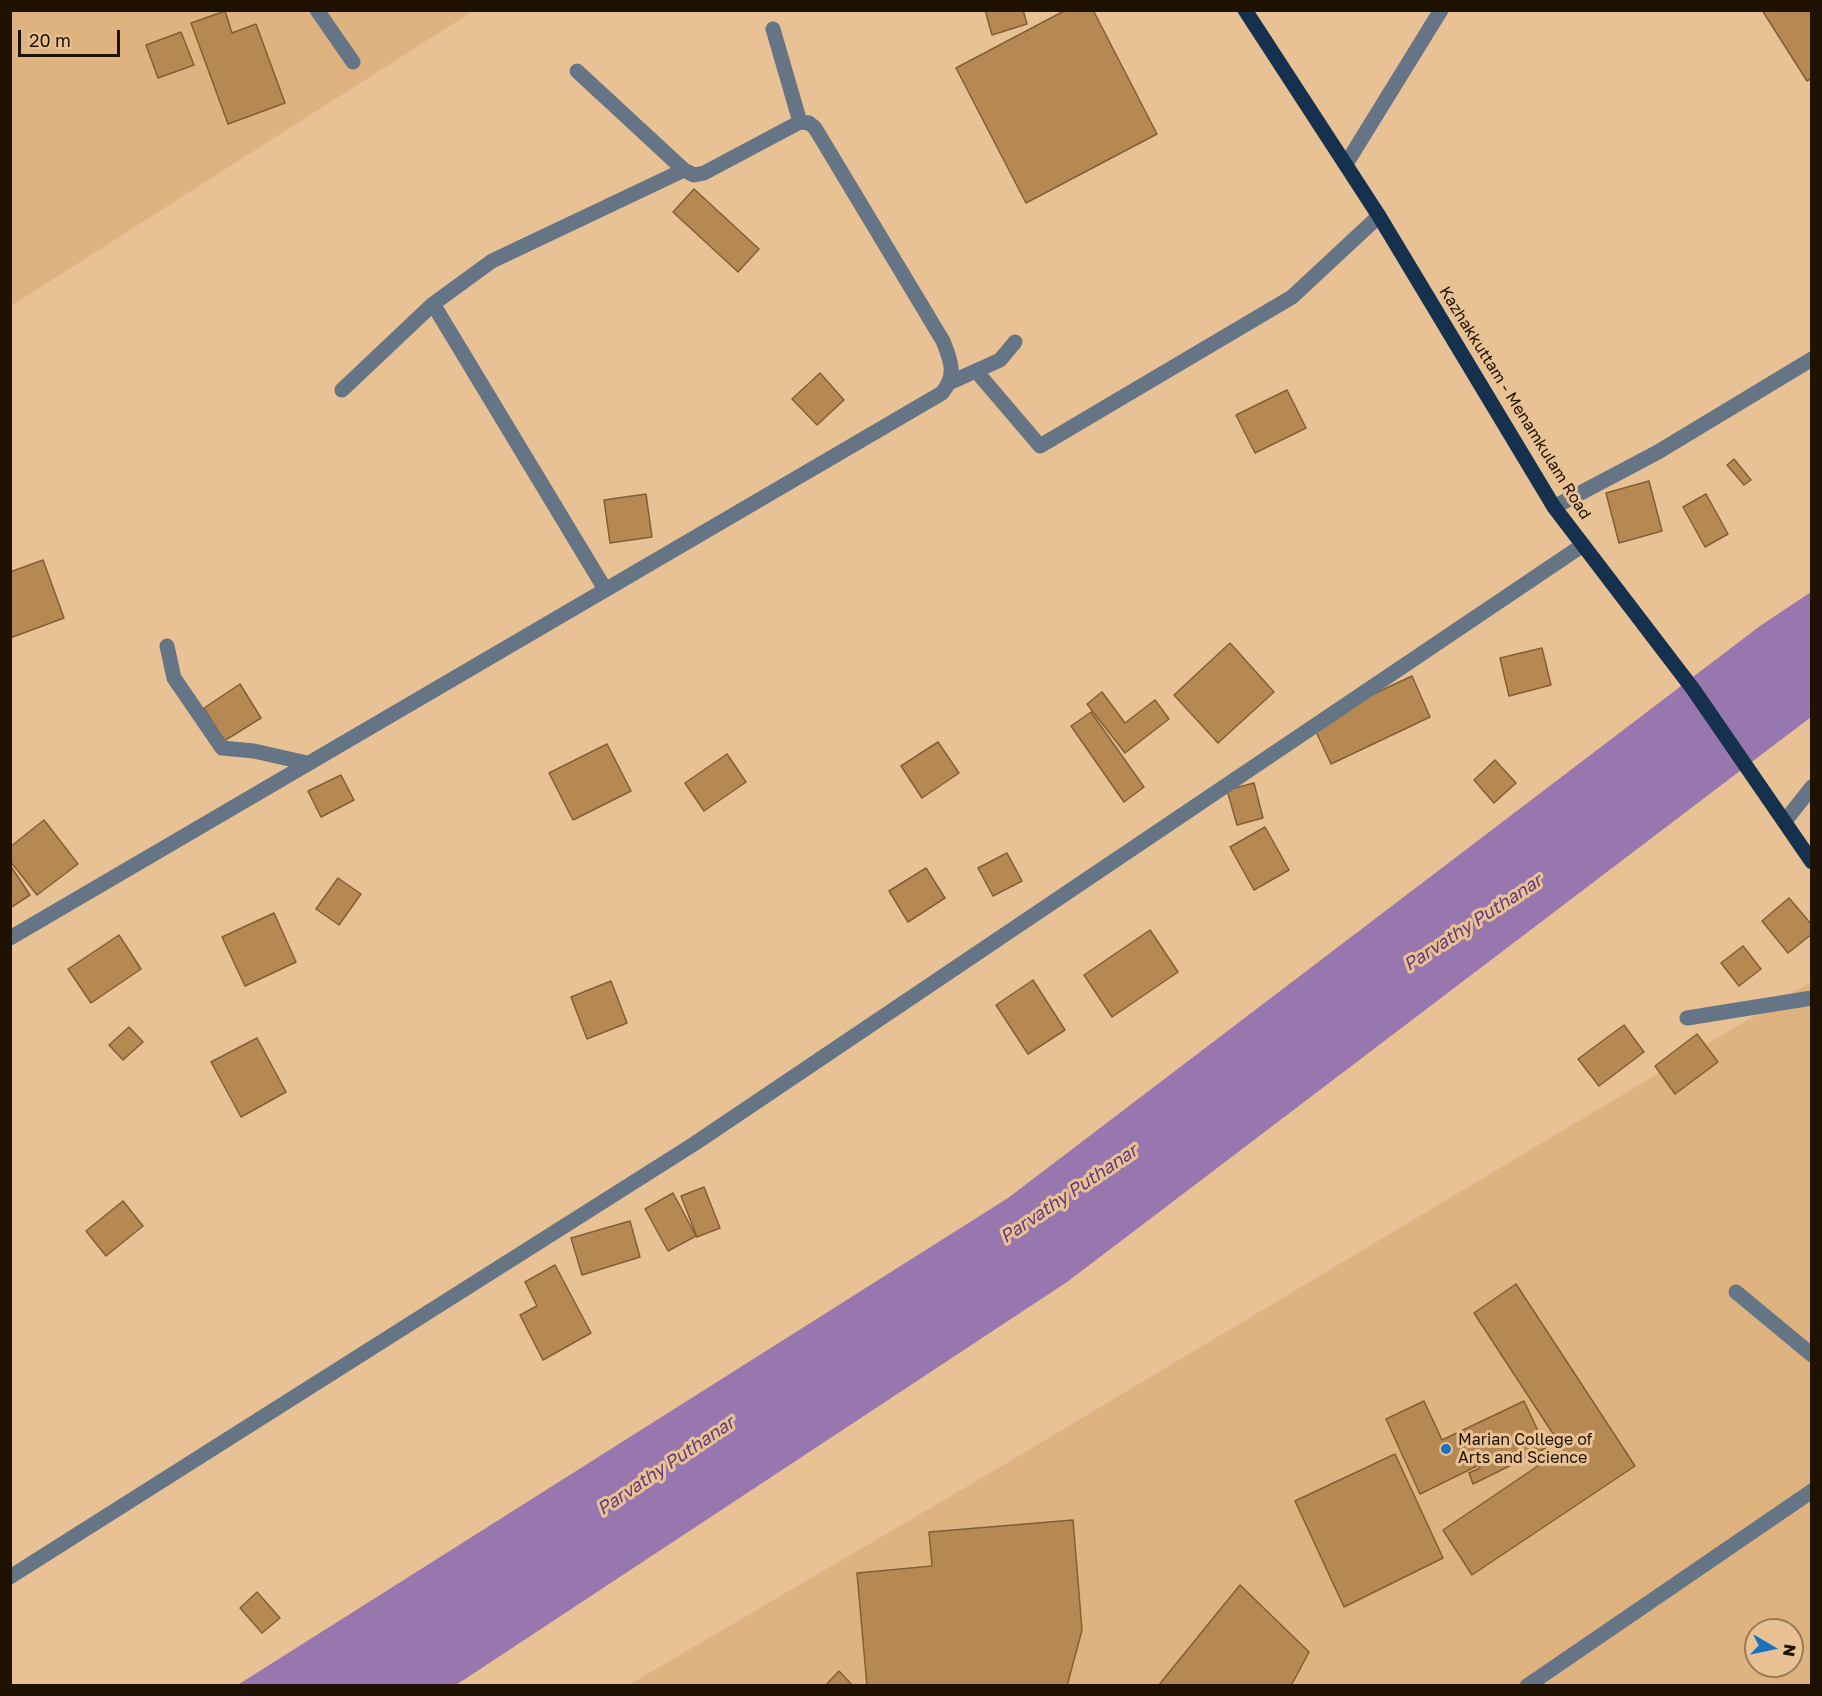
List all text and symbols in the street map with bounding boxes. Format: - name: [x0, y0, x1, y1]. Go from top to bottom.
- scale bar: [21, 18, 123, 56]
- text: 20 m: [29, 29, 71, 51]
- street label: Kazhakkuttam - Menamkulam Road: [1435, 283, 1595, 523]
- water label: Parvathy Puthanar: [1400, 870, 1546, 976]
- water label: Parvathy Puthanar: [996, 1140, 1142, 1248]
- water label: Parvathy Puthanar: [593, 1412, 739, 1520]
- place label: Marian College of Arts and Science: [1458, 1430, 1592, 1468]
- marker: Marian College of Arts and Science: [1439, 1442, 1453, 1456]
- north arrow: [1744, 1618, 1804, 1678]
- text: N: [1779, 1643, 1801, 1658]

